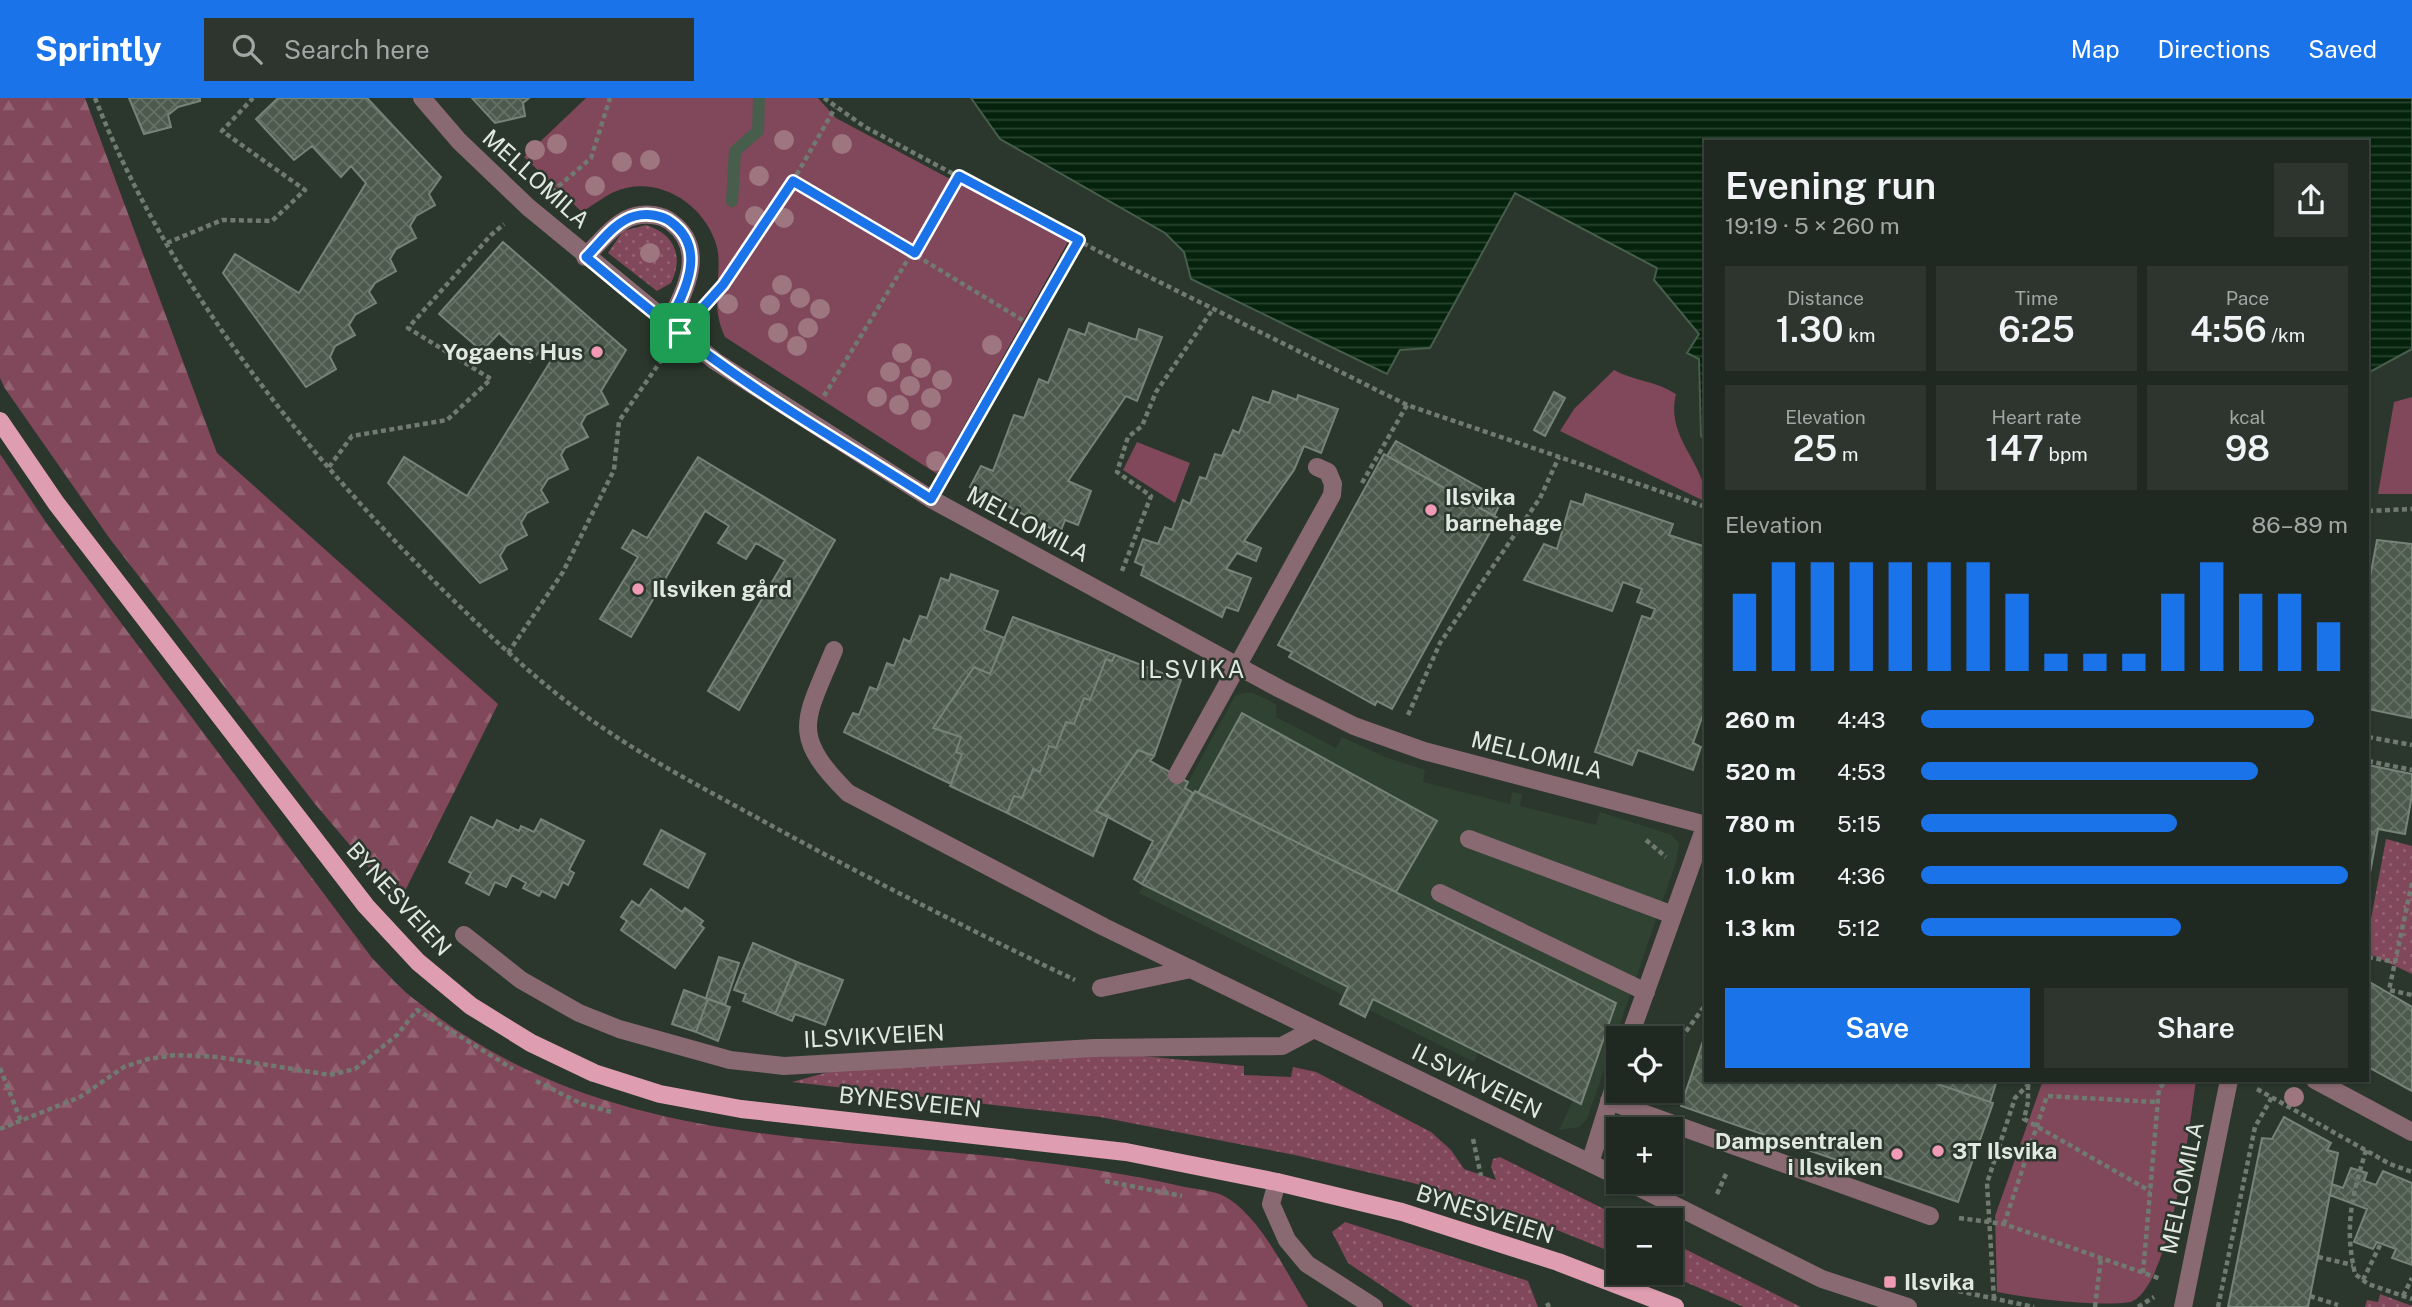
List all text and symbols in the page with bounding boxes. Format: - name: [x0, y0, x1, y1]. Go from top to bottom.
- search box: [204, 18, 694, 81]
- text: Sprintly: [35, 30, 162, 68]
- icon: search: [228, 30, 266, 68]
- text: Search here: [284, 34, 430, 65]
- text: Map: [2071, 35, 2120, 63]
- text: Directions: [2158, 35, 2270, 63]
- text: Saved: [2308, 35, 2377, 63]
- street label: MELLOMILA: [477, 124, 595, 234]
- text: Evening run: [1725, 163, 1936, 208]
- button: share: [2274, 163, 2348, 237]
- text: 19:19 · 5 × 260 m: [1725, 212, 1900, 239]
- text: Distance: [1787, 287, 1864, 309]
- text: Time: [2015, 287, 2058, 309]
- text: Pace: [2226, 287, 2269, 309]
- pin: [650, 303, 710, 363]
- text: 1.30: [1776, 309, 1844, 350]
- text: 6:25: [1998, 309, 2075, 350]
- text: 4:56: [2190, 309, 2267, 350]
- icon: arrive: [661, 314, 699, 352]
- text: km: [1844, 324, 1875, 346]
- text: /km: [2267, 324, 2305, 346]
- place label: Yogaens Hus: [442, 338, 583, 365]
- marker: Yogaens Hus: [589, 344, 605, 360]
- text: Elevation: [1785, 406, 1866, 428]
- text: Heart rate: [1992, 406, 2081, 428]
- text: kcal: [2229, 406, 2266, 428]
- text: 25: [1793, 428, 1837, 469]
- text: 147: [1985, 428, 2044, 469]
- text: 98: [2225, 428, 2270, 469]
- text: m: [1837, 443, 1858, 465]
- text: bpm: [2044, 443, 2088, 465]
- street label: MELLOMILA: [962, 480, 1094, 567]
- place label: Ilsvika barnehage: [1445, 483, 1562, 536]
- marker: Ilsvika barnehage: [1423, 502, 1439, 518]
- text: Elevation: [1725, 511, 1823, 538]
- text: 86–89 m: [2252, 511, 2348, 538]
- place label: Ilsviken gård: [652, 575, 792, 602]
- marker: Ilsviken gård: [630, 581, 646, 597]
- district label: ILSVIKA: [1139, 655, 1247, 683]
- text: 260 m: [1725, 706, 1795, 733]
- text: 4:43: [1837, 706, 1885, 733]
- street label: MELLOMILA: [1469, 725, 1606, 784]
- text: 520 m: [1725, 758, 1796, 785]
- text: 4:53: [1837, 758, 1886, 785]
- text: 780 m: [1725, 810, 1795, 837]
- text: 5:15: [1837, 810, 1881, 837]
- street label: BYNESVEIEN: [341, 836, 457, 961]
- text: 1.0 km: [1725, 862, 1795, 889]
- text: 4:36: [1837, 862, 1885, 889]
- text: 1.3 km: [1725, 914, 1795, 941]
- text: 5:12: [1837, 914, 1880, 941]
- button: Save: [1725, 988, 2030, 1068]
- button: Share: [2044, 988, 2348, 1068]
- street label: ILSVIKVEIEN: [803, 1018, 945, 1053]
- map controls: [1606, 1026, 1683, 1285]
- button: locate: [1606, 1026, 1683, 1103]
- street label: ILSVIKVEIEN: [1408, 1037, 1547, 1124]
- street label: BYNESVEIEN: [837, 1081, 983, 1122]
- button: +: [1606, 1117, 1683, 1194]
- street label: MELLOMILA: [2154, 1119, 2209, 1257]
- place label: Dampsentralen i Ilsviken: [1715, 1127, 1883, 1180]
- place label: 3T Ilsvika: [1952, 1137, 2057, 1164]
- marker: 3T Ilsvika: [1930, 1143, 1946, 1159]
- marker: Dampsentralen i Ilsviken: [1889, 1146, 1905, 1162]
- street label: BYNESVEIEN: [1413, 1179, 1557, 1249]
- button: −: [1606, 1208, 1683, 1285]
- place label: Ilsvika: [1904, 1268, 1975, 1295]
- marker: Ilsvika: [1882, 1274, 1898, 1290]

